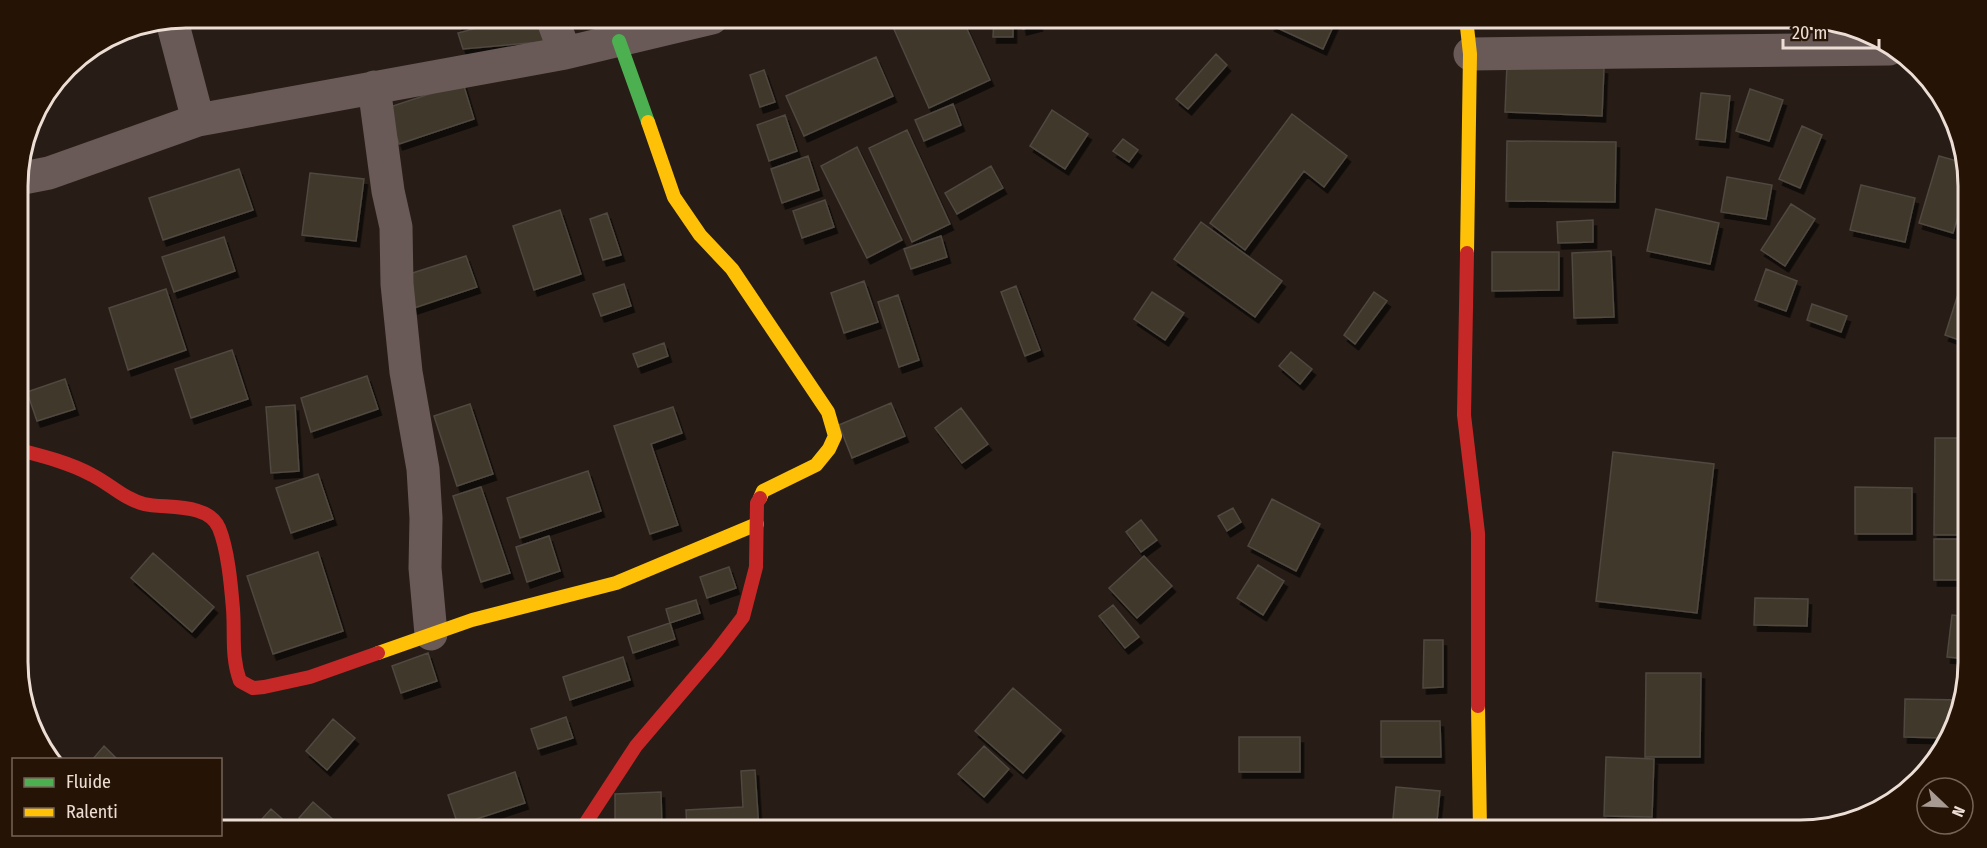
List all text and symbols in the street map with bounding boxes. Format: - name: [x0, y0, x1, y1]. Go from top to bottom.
- scale bar: [1783, 12, 1879, 50]
- text: 20 m: [1792, 22, 1827, 44]
- legend: [12, 758, 222, 836]
- text: Fluide: [66, 771, 111, 793]
- north arrow: [1915, 776, 1975, 836]
- text: Ralenti: [66, 801, 118, 823]
- text: N: [1948, 804, 1969, 820]

